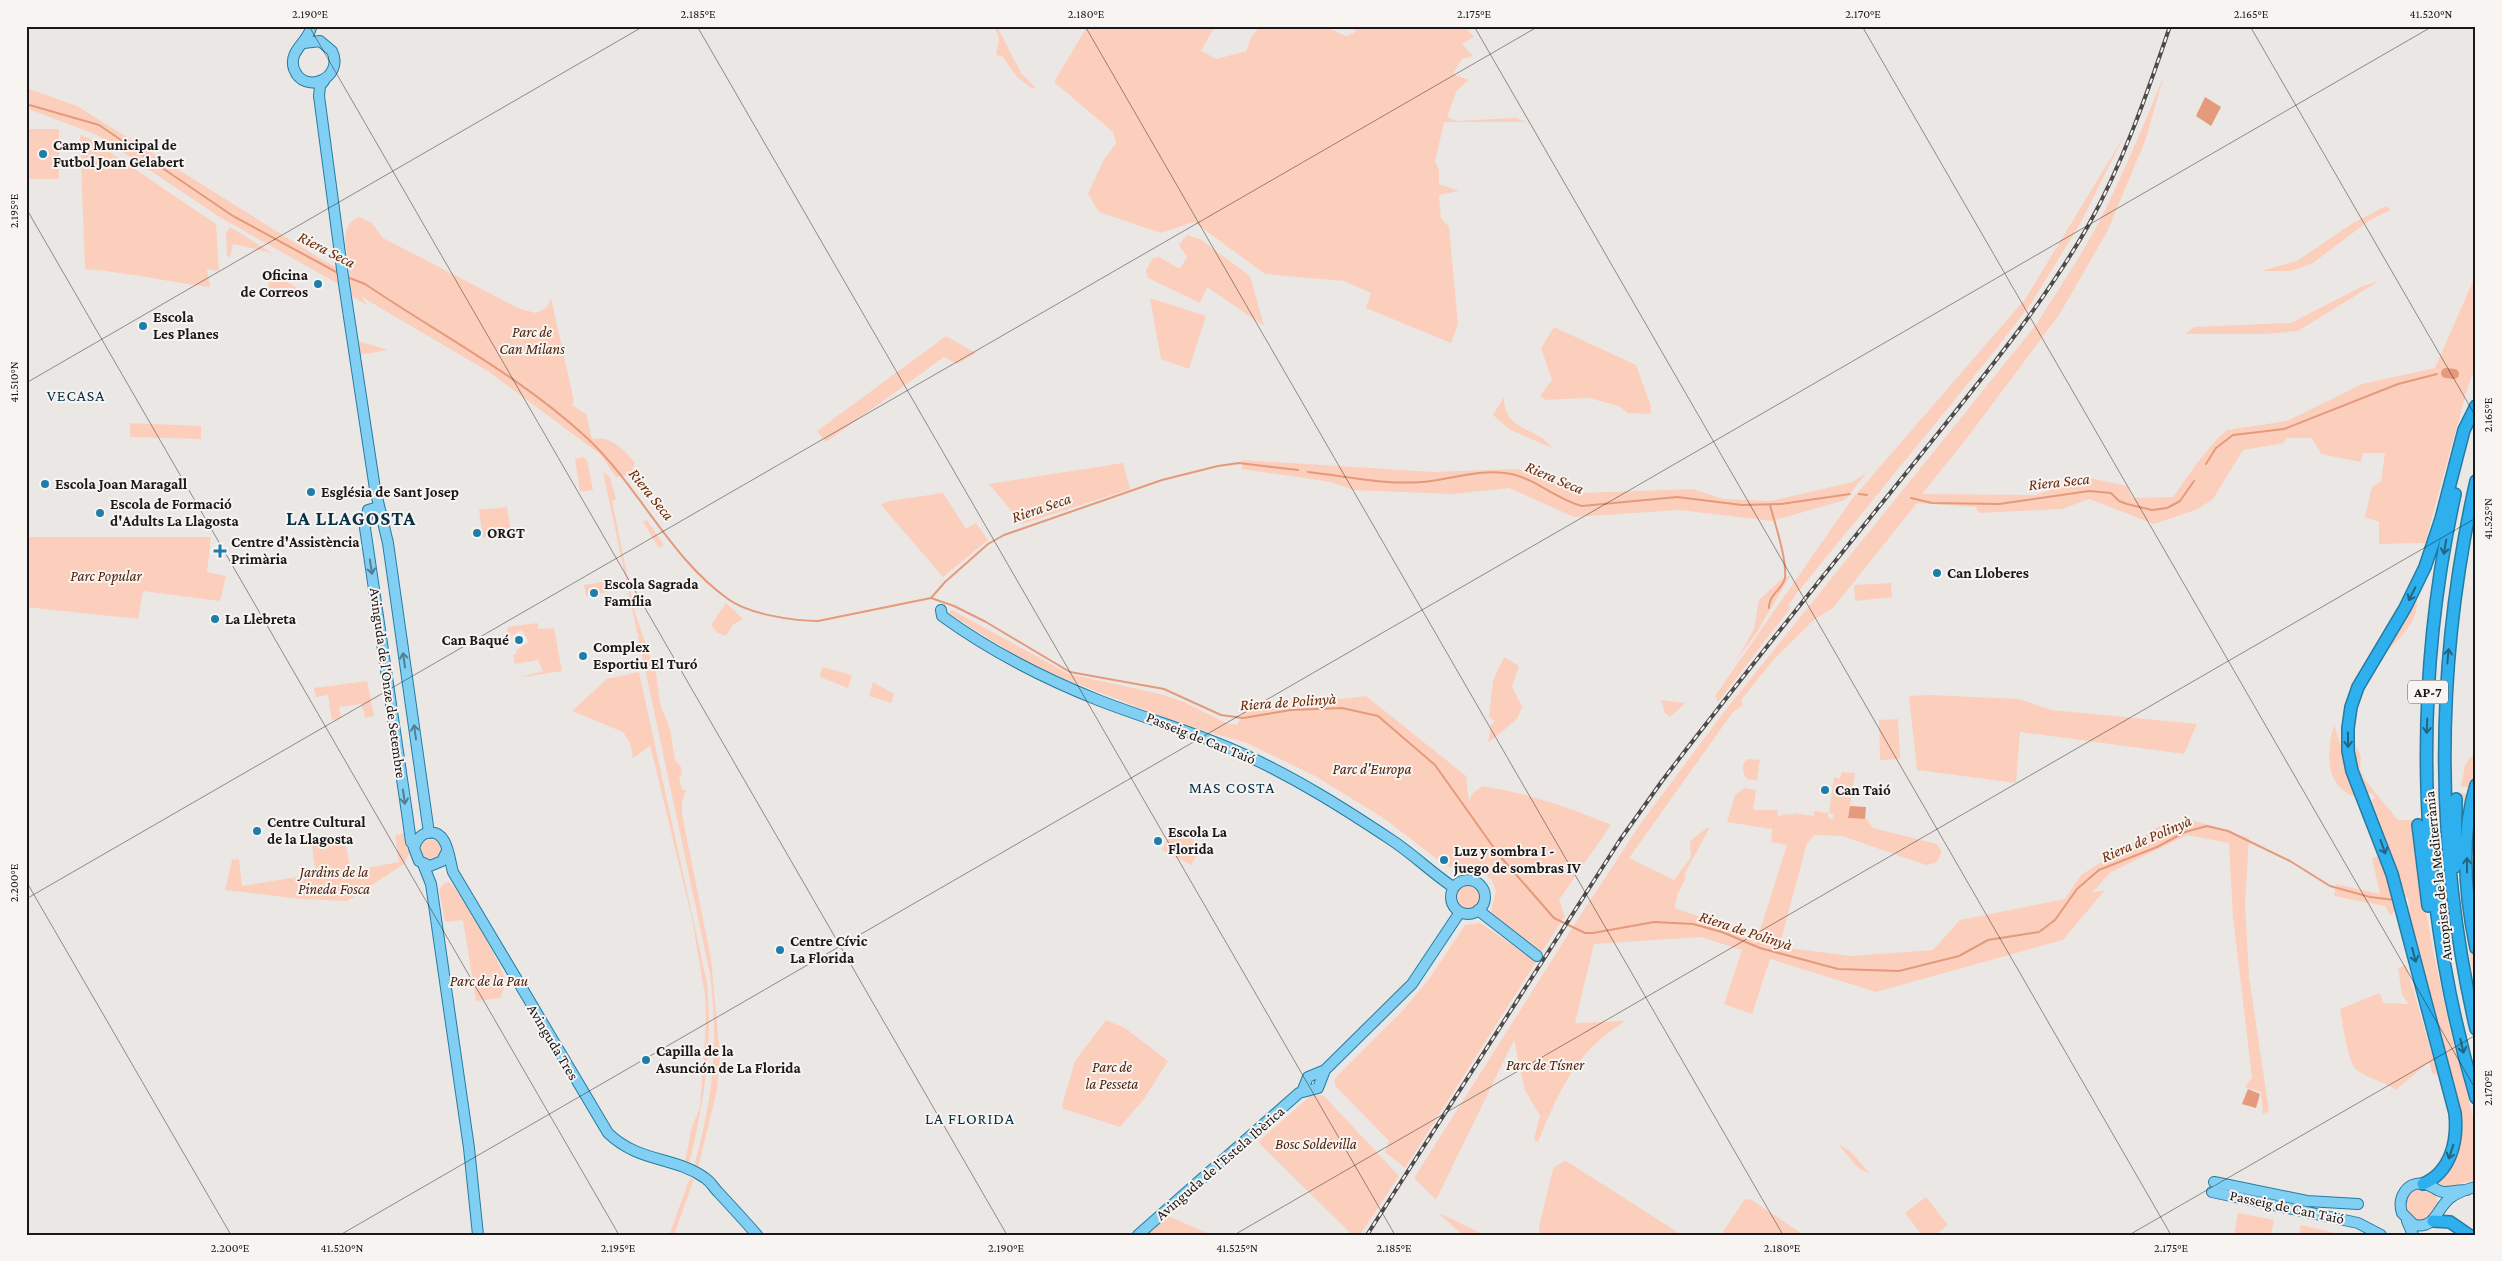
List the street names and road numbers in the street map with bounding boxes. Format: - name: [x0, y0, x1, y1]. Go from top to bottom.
- street label: Avinguda de l'Onze de Setembre: [366, 587, 409, 780]
- road number: AP-7: [2408, 680, 2448, 704]
- street label: Passeig de Can Taió: [1144, 709, 1258, 768]
- street label: Autopista de la Mediterrània: [2421, 790, 2456, 962]
- street label: Avinguda Tres: [523, 1001, 582, 1083]
- street label: Avinguda de l'Estela Ibèrica: [1152, 1103, 1288, 1224]
- street label: Passeig de Can Taió: [2228, 1187, 2346, 1228]

